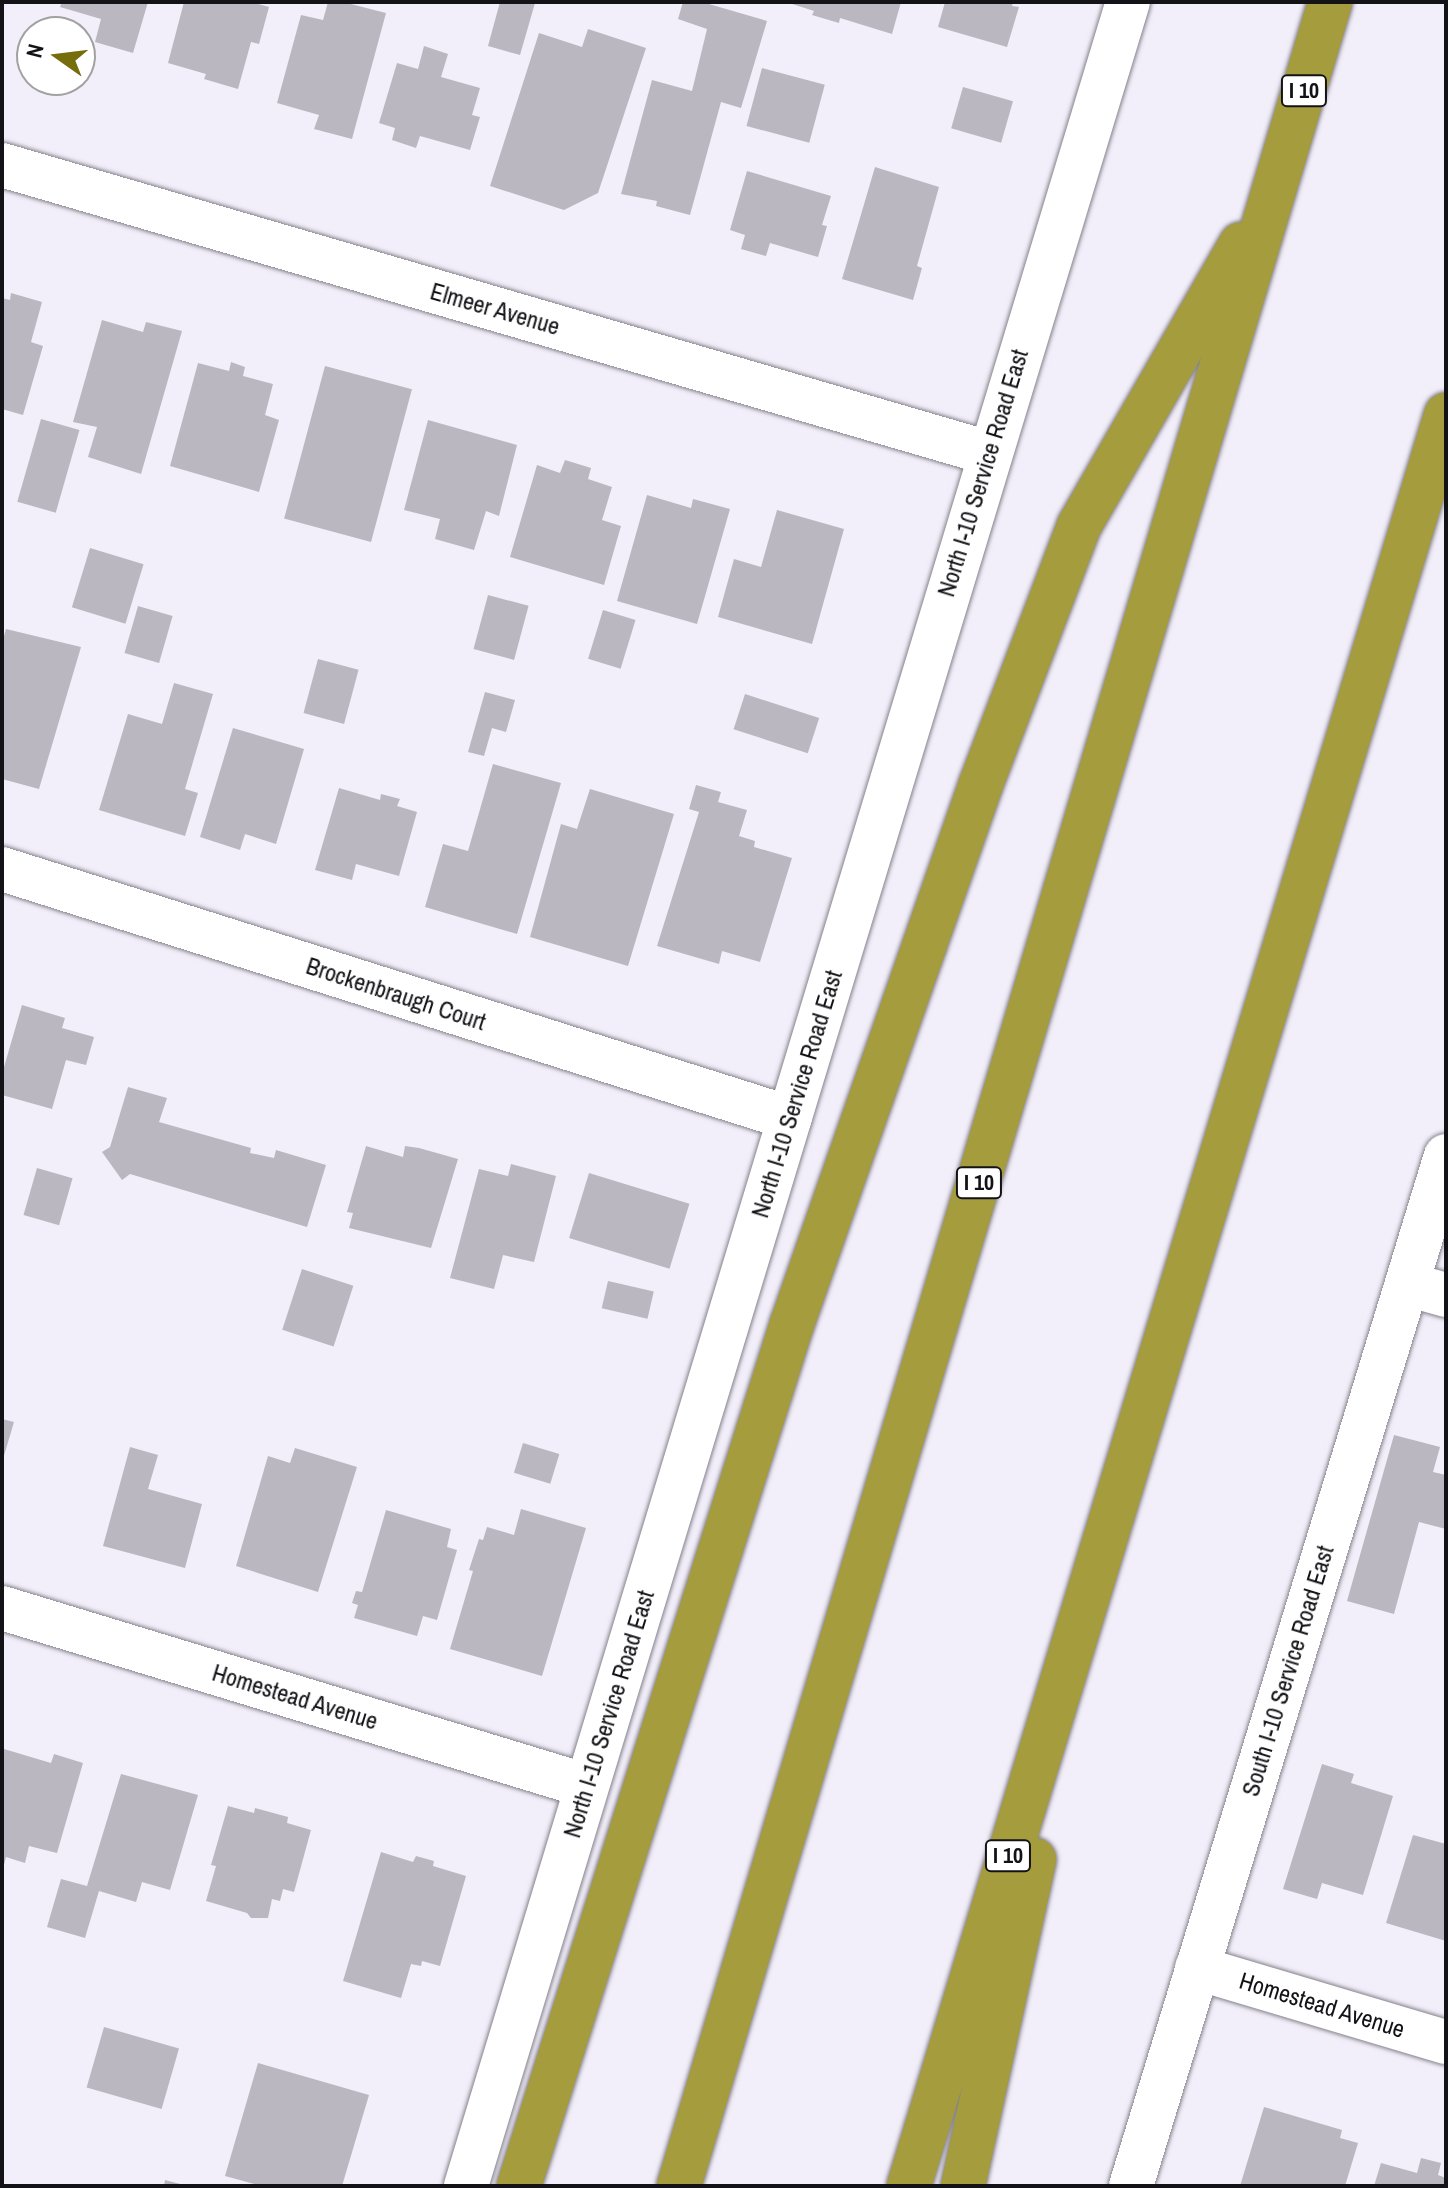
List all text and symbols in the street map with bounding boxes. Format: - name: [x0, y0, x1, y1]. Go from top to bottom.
- north arrow: [16, 16, 96, 96]
- text: N: [19, 41, 51, 61]
- road number: I 10: [1280, 73, 1328, 109]
- street label: Elmeer Avenue: [427, 277, 563, 341]
- street label: North I-10 Service Road East: [932, 346, 1034, 600]
- street label: Brockenbraugh Court: [303, 951, 489, 1037]
- street label: North I-10 Service Road East: [746, 967, 848, 1221]
- road number: I 10: [955, 1165, 1003, 1201]
- street label: South I-10 Service Road East: [1236, 1542, 1340, 1800]
- street label: North I-10 Service Road East: [558, 1587, 660, 1841]
- street label: Homestead Avenue: [208, 1658, 382, 1736]
- road number: I 10: [984, 1838, 1032, 1874]
- street label: Homestead Avenue: [1235, 1966, 1409, 2044]

